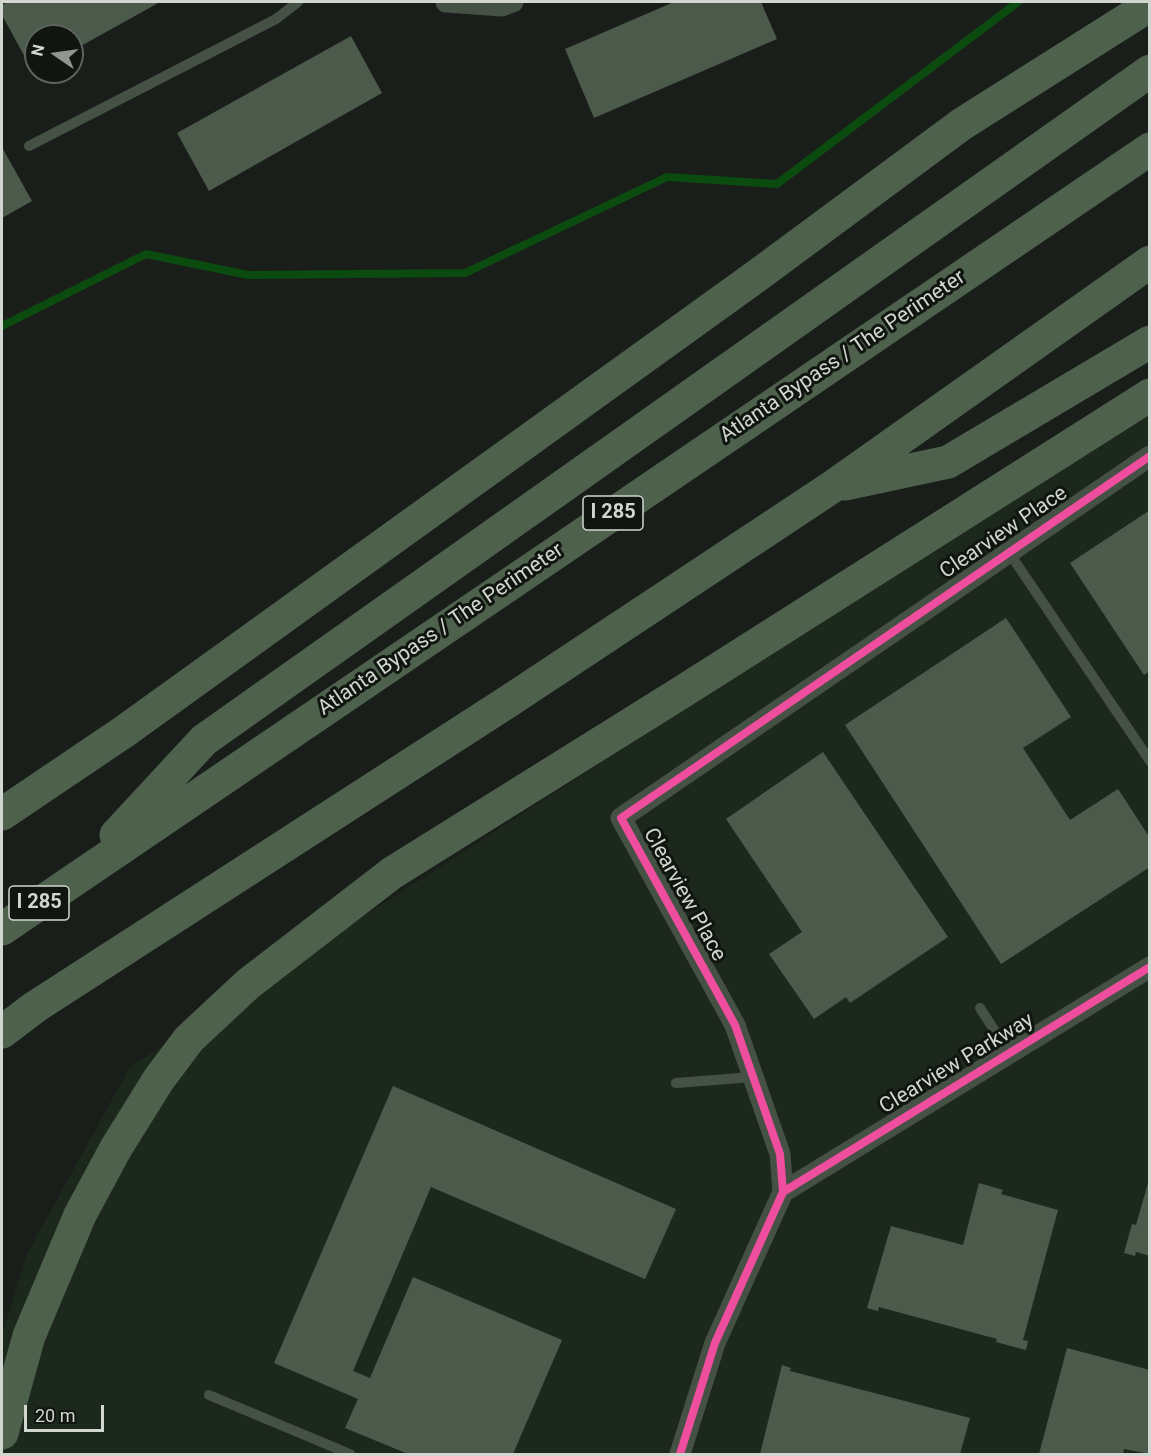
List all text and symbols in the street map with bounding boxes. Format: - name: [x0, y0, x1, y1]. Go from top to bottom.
- north arrow: [24, 24, 84, 84]
- text: N: [27, 43, 48, 58]
- street label: Atlanta Bypass / The Perimeter: [715, 265, 971, 449]
- street label: Clearview Place: [936, 481, 1072, 585]
- road number: I 285: [583, 496, 643, 530]
- street label: Atlanta Bypass / The Perimeter: [313, 538, 569, 722]
- street label: Clearview Place: [637, 824, 731, 966]
- road number: I 285: [9, 886, 69, 920]
- street label: Clearview Parkway: [875, 1008, 1039, 1120]
- scale bar: [27, 1393, 106, 1431]
- text: 20 m: [35, 1405, 75, 1426]

